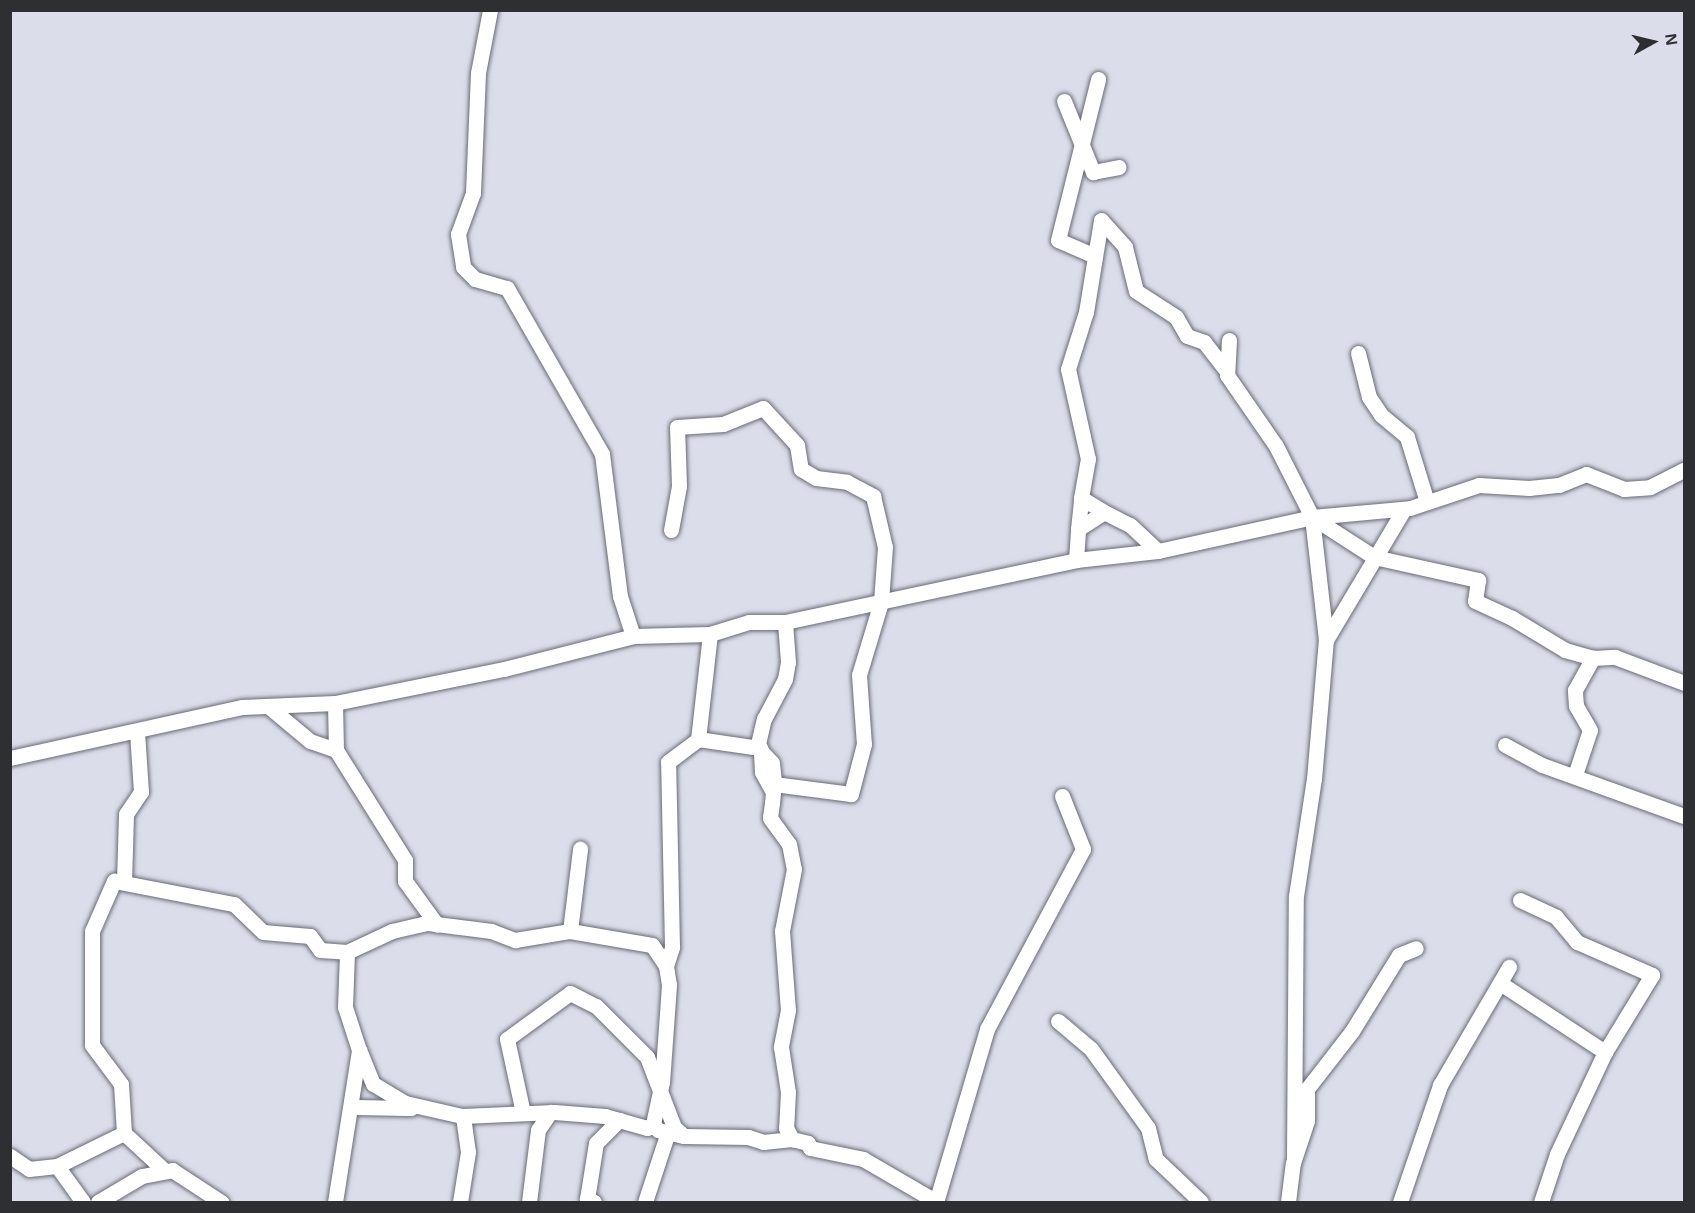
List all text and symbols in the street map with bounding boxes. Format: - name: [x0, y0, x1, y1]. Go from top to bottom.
- north arrow: [1623, 12, 1683, 72]
- text: N: [1662, 33, 1681, 46]

